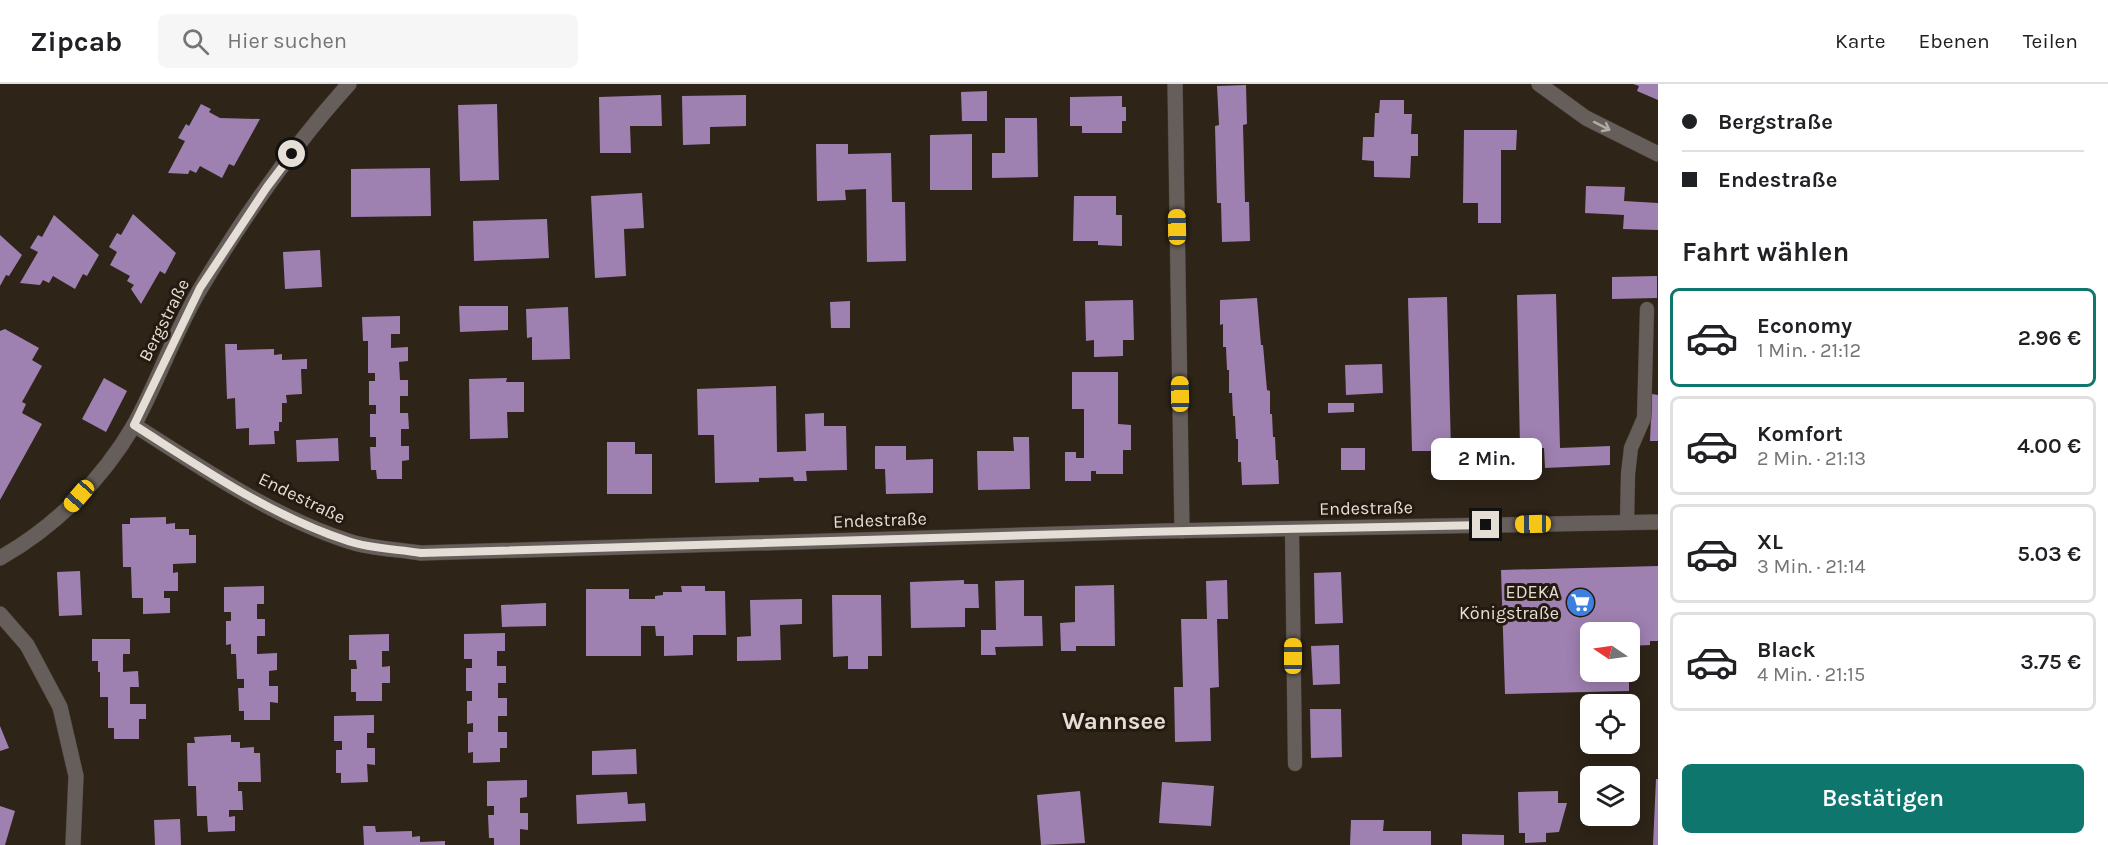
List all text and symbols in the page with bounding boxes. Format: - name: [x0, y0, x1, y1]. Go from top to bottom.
- search box: [158, 14, 578, 68]
- text: Zipcab: [30, 25, 122, 58]
- icon: search: [179, 25, 212, 58]
- text: Hier suchen: [227, 28, 347, 54]
- text: Karte: [1835, 29, 1886, 53]
- text: Ebenen: [1919, 29, 1990, 53]
- text: Teilen: [2023, 29, 2078, 53]
- text: Bergstraße: [1718, 109, 1833, 135]
- one-way arrow: [1592, 121, 1610, 132]
- route start: [278, 140, 305, 167]
- text: Endestraße: [1718, 167, 1838, 193]
- car: [1168, 209, 1186, 245]
- text: Fahrt wählen: [1682, 236, 1849, 268]
- street label: Bergstraße: [134, 275, 194, 365]
- icon: car: [1685, 311, 1739, 365]
- text: Economy: [1757, 313, 1852, 339]
- text: 2.96 €: [2018, 325, 2081, 351]
- text: 1 Min. · 21:12: [1757, 339, 1861, 362]
- car: [1171, 376, 1189, 412]
- icon: car: [1685, 419, 1739, 473]
- text: Komfort: [1757, 421, 1843, 447]
- text: 4.00 €: [2017, 433, 2081, 459]
- callout: 2 Min.: [1430, 438, 1541, 480]
- text: 2 Min.: [1458, 447, 1515, 470]
- text: 2 Min. · 21:13: [1757, 447, 1866, 470]
- street label: Endestraße: [255, 468, 349, 528]
- car: [60, 477, 98, 515]
- street label: Endestraße: [1319, 496, 1413, 520]
- street label: Endestraße: [833, 507, 927, 533]
- route end: [1472, 511, 1499, 538]
- car: [1515, 515, 1551, 533]
- icon: car: [1685, 527, 1739, 581]
- text: XL: [1757, 529, 1783, 555]
- text: 5.03 €: [2017, 541, 2081, 567]
- text: 3 Min. · 21:14: [1757, 555, 1866, 578]
- place label: EDEKA Königstraße: [1459, 581, 1559, 624]
- supermarket icon: EDEKA Königstraße: [1564, 586, 1596, 618]
- north arrow: [1580, 622, 1640, 682]
- map controls: [1580, 622, 1640, 826]
- icon: car: [1685, 635, 1739, 689]
- text: Black: [1757, 637, 1816, 663]
- car: [1284, 638, 1302, 674]
- text: 3.75 €: [2020, 649, 2081, 675]
- text: 4 Min. · 21:15: [1757, 663, 1865, 686]
- button: locate: [1580, 694, 1640, 754]
- district label: Wannsee: [1062, 707, 1166, 735]
- button: Bestätigen: [1682, 764, 2084, 833]
- button: layers: [1580, 766, 1640, 826]

